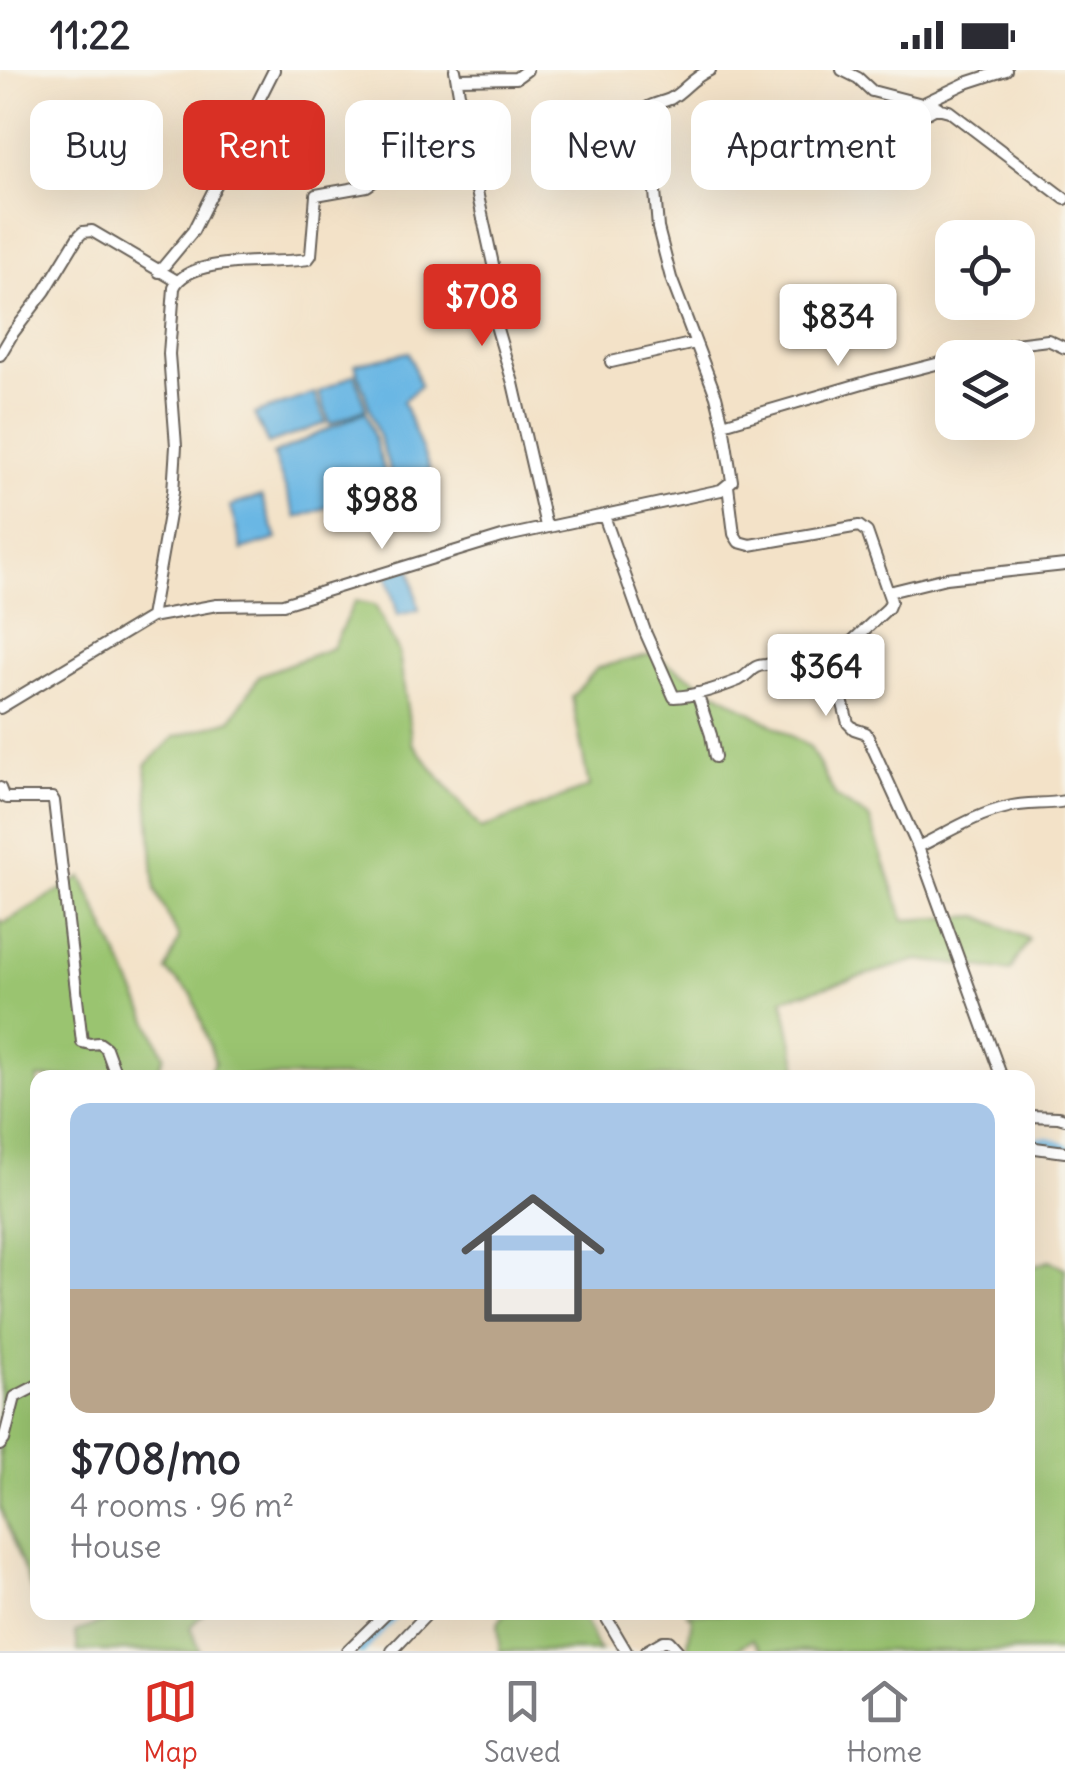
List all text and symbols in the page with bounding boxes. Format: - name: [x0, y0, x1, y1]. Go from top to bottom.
- text: 11:22: [50, 12, 130, 59]
- chip: Buy: [30, 100, 163, 190]
- chip: Rent: [183, 100, 325, 190]
- chip: Filters: [345, 100, 511, 190]
- chip: New: [531, 100, 671, 190]
- chip: Apartment: [691, 100, 931, 190]
- map controls: [935, 220, 1035, 440]
- button: locate: [935, 220, 1035, 320]
- pin: $708: [423, 264, 541, 349]
- text: $708: [446, 276, 518, 317]
- pin: $834: [779, 284, 897, 369]
- text: $834: [802, 296, 874, 337]
- button: layers: [935, 340, 1035, 440]
- pin: $988: [323, 467, 441, 552]
- text: $988: [346, 479, 419, 520]
- pin: $364: [767, 634, 885, 719]
- text: $364: [790, 646, 862, 687]
- icon: home: [443, 1168, 623, 1348]
- text: $708/mo: [70, 1433, 241, 1485]
- text: 4 rooms · 96 m²: [70, 1485, 294, 1526]
- text: House: [70, 1526, 161, 1567]
- tab: Map: [143, 1674, 198, 1770]
- tab: Saved: [484, 1674, 561, 1770]
- tab: Home: [847, 1674, 922, 1770]

